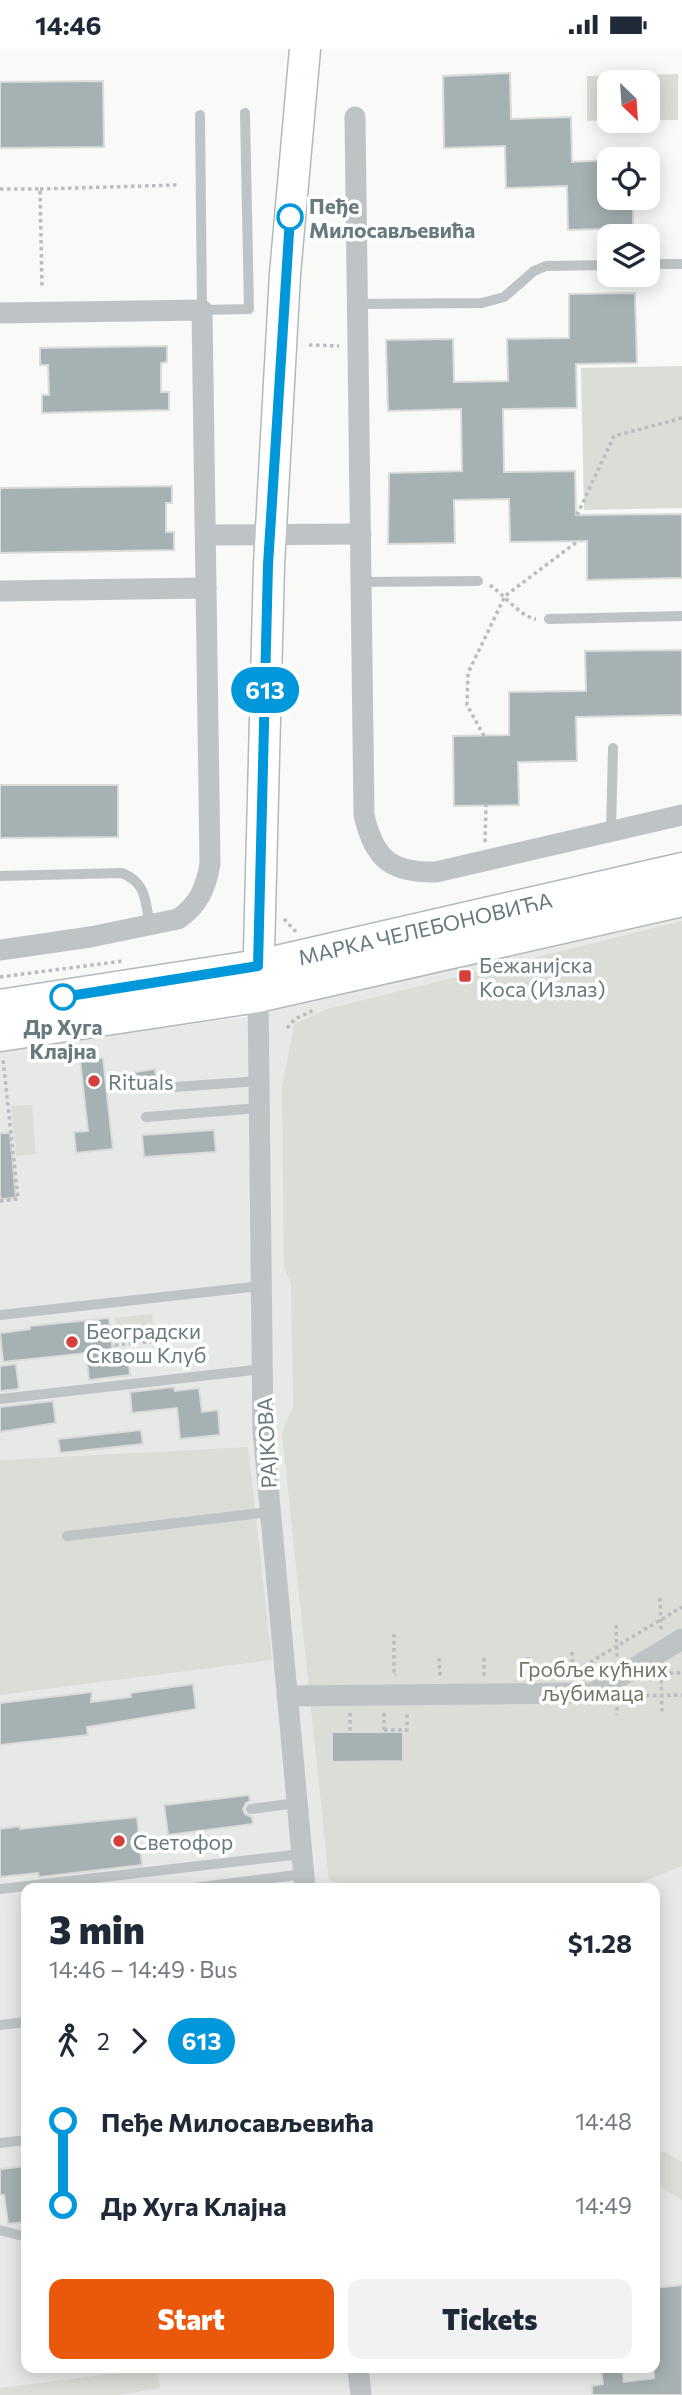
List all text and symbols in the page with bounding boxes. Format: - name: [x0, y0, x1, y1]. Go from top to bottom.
- text: 14:46: [35, 9, 102, 40]
- north arrow: [597, 70, 660, 133]
- map controls: [597, 70, 660, 287]
- button: locate: [597, 147, 660, 210]
- place label: Пеђе Милосављевића: [309, 193, 475, 242]
- marker: Пеђе Милосављевића: [277, 204, 303, 230]
- button: layers: [597, 224, 660, 287]
- line badge: 613: [225, 667, 305, 713]
- text: 613: [245, 675, 285, 704]
- street label: МАРКА ЧЕЛЕБОНОВИЋА: [295, 887, 555, 969]
- place label: Бежанијска Коса (Излаз): [479, 952, 606, 1001]
- marker: Бежанијска Коса (Излаз): [457, 968, 473, 984]
- marker: Др Хуга Клајна: [50, 984, 76, 1010]
- place label: Др Хуга Клајна: [24, 1014, 102, 1063]
- place label: Rituals: [108, 1069, 174, 1094]
- marker: Rituals: [86, 1073, 102, 1089]
- place label: Београдски Сквош Клуб: [86, 1318, 207, 1367]
- marker: Београдски Сквош Клуб: [64, 1334, 80, 1350]
- street label: РАЈКОВА: [251, 1397, 281, 1489]
- park label: Гробље кућних љубимаца: [518, 1656, 668, 1705]
- place label: Светофор: [133, 1829, 233, 1854]
- marker: Светофор: [111, 1833, 127, 1849]
- text: 3 min: [49, 1905, 145, 1952]
- text: $1.28: [568, 1927, 632, 1958]
- text: 14:46 – 14:49 · Bus: [49, 1955, 237, 1983]
- icon: walk: [49, 2022, 87, 2060]
- icon: forward: [120, 2022, 158, 2060]
- text: 613: [182, 2026, 221, 2055]
- text: 2: [97, 2027, 110, 2055]
- text: Пеђе Милосављевића: [101, 2106, 374, 2137]
- text: 14:48: [575, 2107, 632, 2135]
- text: Др Хуга Клајна: [101, 2190, 287, 2221]
- text: 14:49: [575, 2191, 632, 2219]
- button: Start: [49, 2279, 334, 2359]
- button: Tickets: [348, 2279, 632, 2359]

